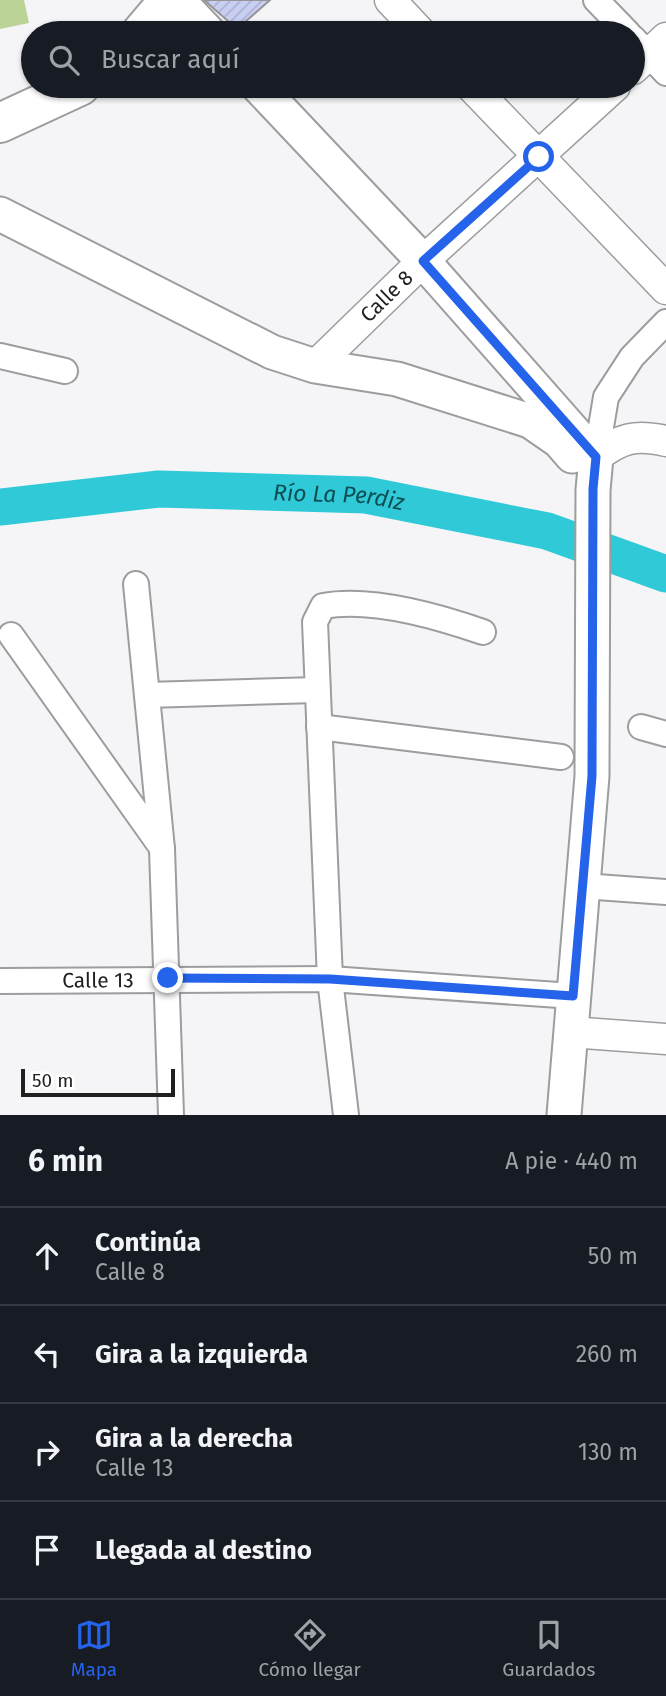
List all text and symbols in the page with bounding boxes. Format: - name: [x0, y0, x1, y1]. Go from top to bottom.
- search box: [21, 21, 645, 98]
- icon: search: [45, 41, 83, 79]
- text: Buscar aquí: [101, 44, 239, 75]
- route start: [523, 141, 554, 172]
- street label: Calle 8: [355, 265, 419, 328]
- water label: Río La Perdiz: [273, 478, 408, 516]
- route end: [152, 962, 183, 993]
- street label: Calle 13: [62, 967, 134, 994]
- scale bar: [21, 1066, 175, 1098]
- text: 50 m: [32, 1069, 73, 1092]
- text: 6 min: [28, 1143, 103, 1179]
- text: A pie · 440 m: [505, 1147, 638, 1175]
- text: Continúa: [95, 1227, 201, 1258]
- icon: ahead: [28, 1237, 66, 1275]
- text: 50 m: [588, 1242, 638, 1270]
- text: Calle 8: [95, 1258, 165, 1286]
- icon: left: [28, 1335, 66, 1373]
- text: Gira a la izquierda: [95, 1339, 308, 1370]
- text: 260 m: [576, 1340, 638, 1368]
- text: Gira a la derecha: [95, 1423, 293, 1454]
- icon: right: [28, 1433, 66, 1471]
- text: 130 m: [578, 1438, 638, 1466]
- text: Calle 13: [95, 1454, 173, 1482]
- icon: arrive: [28, 1531, 66, 1569]
- text: Llegada al destino: [95, 1535, 312, 1566]
- tab: Mapa: [71, 1616, 117, 1681]
- tab: Cómo llegar: [259, 1616, 361, 1681]
- tab: Guardados: [502, 1616, 595, 1681]

